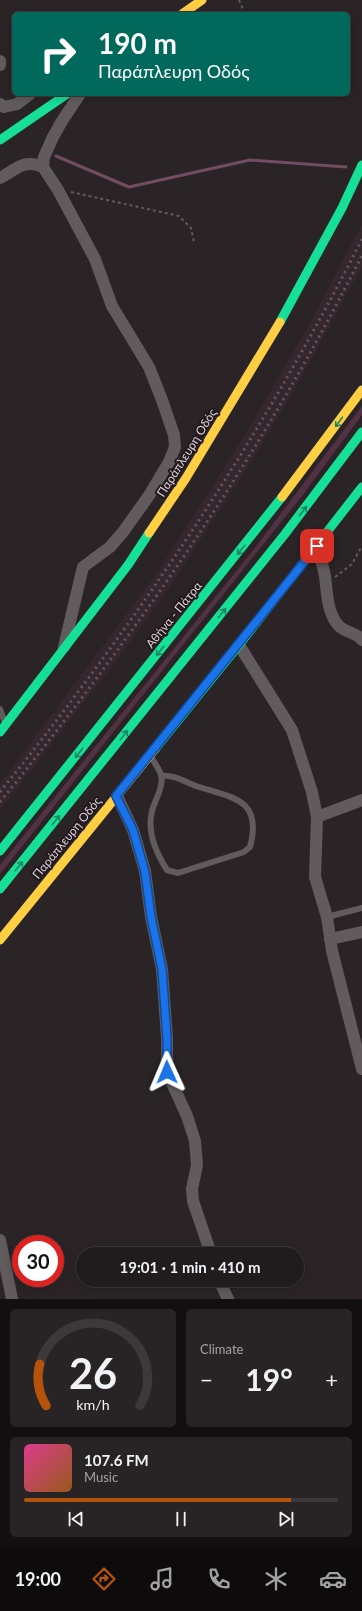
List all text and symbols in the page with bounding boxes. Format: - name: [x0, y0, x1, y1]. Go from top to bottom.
- text: 190 m: [98, 26, 177, 60]
- icon: right: [32, 28, 84, 80]
- text: Παράπλευρη Οδός: [98, 60, 250, 82]
- street label: Παράπλευρη Οδός: [153, 406, 220, 500]
- one-way arrow: [335, 416, 343, 427]
- one-way arrow: [299, 506, 307, 517]
- pin: [300, 529, 334, 563]
- icon: arrive: [306, 535, 328, 557]
- one-way arrow: [237, 544, 246, 555]
- street label: Αθήνα - Πάτρα: [142, 578, 205, 651]
- one-way arrow: [218, 607, 226, 618]
- one-way arrow: [156, 646, 164, 657]
- one-way arrow: [119, 730, 128, 740]
- one-way arrow: [74, 747, 83, 758]
- street label: Παράπλευρη Οδός: [29, 793, 105, 882]
- one-way arrow: [51, 814, 60, 825]
- one-way arrow: [15, 860, 24, 871]
- position arrow: [146, 1051, 188, 1093]
- speed limit sign: 30: [12, 1235, 64, 1287]
- text: 19:01 · 1 min · 410 m: [120, 1258, 260, 1276]
- text: Climate: [200, 1341, 243, 1357]
- text: 26: [69, 1348, 117, 1398]
- text: 19°: [245, 1361, 293, 1397]
- text: −: [200, 1366, 213, 1393]
- text: +: [325, 1366, 338, 1393]
- text: km/h: [76, 1396, 110, 1413]
- text: 107.6 FM: [84, 1451, 149, 1469]
- text: Music: [84, 1469, 118, 1485]
- icon: previous: [65, 1508, 87, 1530]
- icon: pause: [170, 1508, 192, 1530]
- icon: next: [275, 1508, 297, 1530]
- icon: directions: [90, 1565, 118, 1593]
- icon: music: [148, 1565, 176, 1593]
- icon: phone: [205, 1565, 233, 1593]
- icon: climate: [262, 1565, 290, 1593]
- icon: car: [319, 1565, 347, 1593]
- text: 19:00: [15, 1568, 61, 1590]

